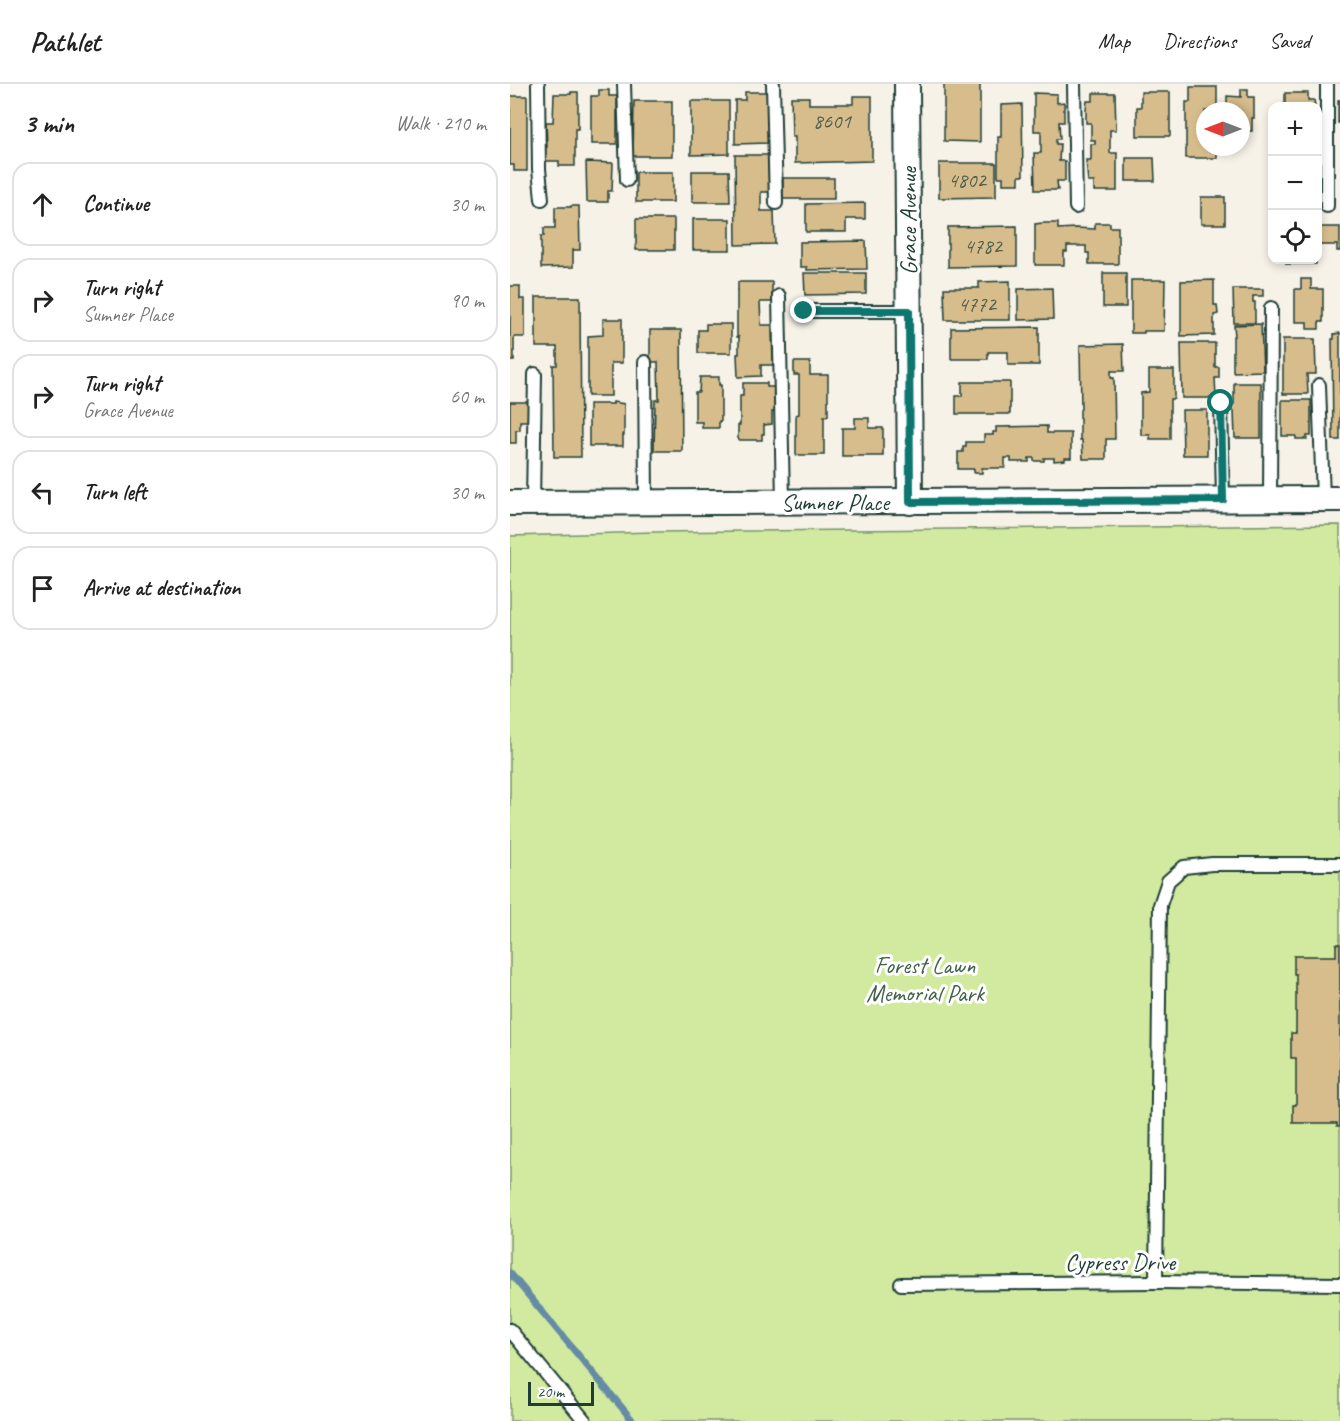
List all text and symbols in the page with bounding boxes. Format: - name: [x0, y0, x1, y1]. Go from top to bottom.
- text: Pathlet: [30, 24, 100, 59]
- text: Map: [1098, 28, 1130, 54]
- text: Directions: [1163, 28, 1236, 54]
- text: Saved: [1269, 28, 1310, 54]
- north arrow: [1196, 102, 1250, 156]
- map controls: [1268, 102, 1322, 264]
- button: +: [1268, 102, 1322, 156]
- text: 3 min: [24, 107, 74, 140]
- house number: 8601: [813, 108, 852, 134]
- text: Walk · 210 m: [396, 111, 486, 136]
- button: −: [1268, 156, 1322, 210]
- street label: Grace Avenue: [893, 165, 923, 275]
- house number: 4802: [948, 167, 987, 193]
- icon: ahead: [26, 188, 59, 221]
- text: Continue: [83, 190, 149, 218]
- text: 30 m: [450, 192, 484, 217]
- button: locate: [1268, 210, 1322, 264]
- house number: 4782: [964, 233, 1003, 259]
- text: Turn right: [83, 274, 160, 302]
- icon: right: [26, 284, 59, 317]
- text: 90 m: [450, 288, 484, 313]
- house number: 4772: [958, 291, 997, 317]
- route end: [790, 297, 816, 323]
- text: Sumner Place: [83, 302, 173, 327]
- text: Turn right: [83, 370, 160, 398]
- icon: right: [26, 380, 59, 413]
- text: 60 m: [450, 384, 484, 409]
- route start: [1207, 389, 1233, 415]
- text: Grace Avenue: [83, 398, 173, 423]
- icon: left: [26, 476, 59, 509]
- text: Turn left: [83, 478, 147, 506]
- text: 30 m: [450, 480, 484, 505]
- street label: Sumner Place: [781, 487, 891, 517]
- icon: arrive: [26, 572, 59, 605]
- text: Arrive at destination: [83, 574, 240, 602]
- park label: Forest Lawn Memorial Park: [866, 950, 986, 1008]
- street label: Cypress Drive: [1065, 1247, 1177, 1277]
- scale bar: [528, 1379, 594, 1406]
- text: 20 m: [537, 1382, 564, 1402]

